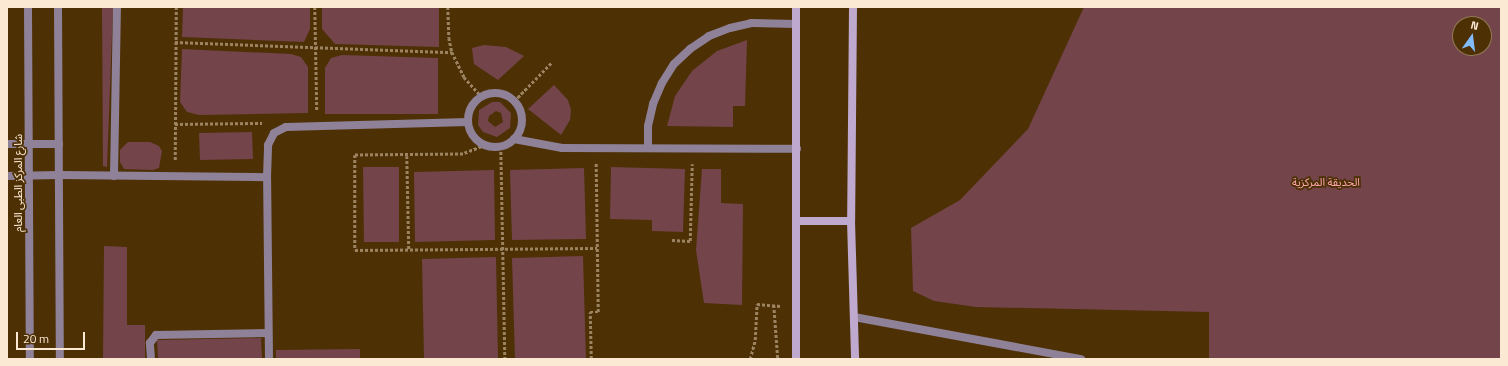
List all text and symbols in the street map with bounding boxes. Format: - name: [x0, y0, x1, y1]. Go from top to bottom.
- north arrow: [1452, 16, 1492, 56]
- text: N: [1469, 17, 1480, 34]
- street label: شارع المركز الطبى العام: [11, 134, 25, 232]
- park label: الحديقة المركزية: [1292, 175, 1360, 189]
- scale bar: [18, 324, 87, 350]
- text: 20 m: [23, 329, 49, 348]

